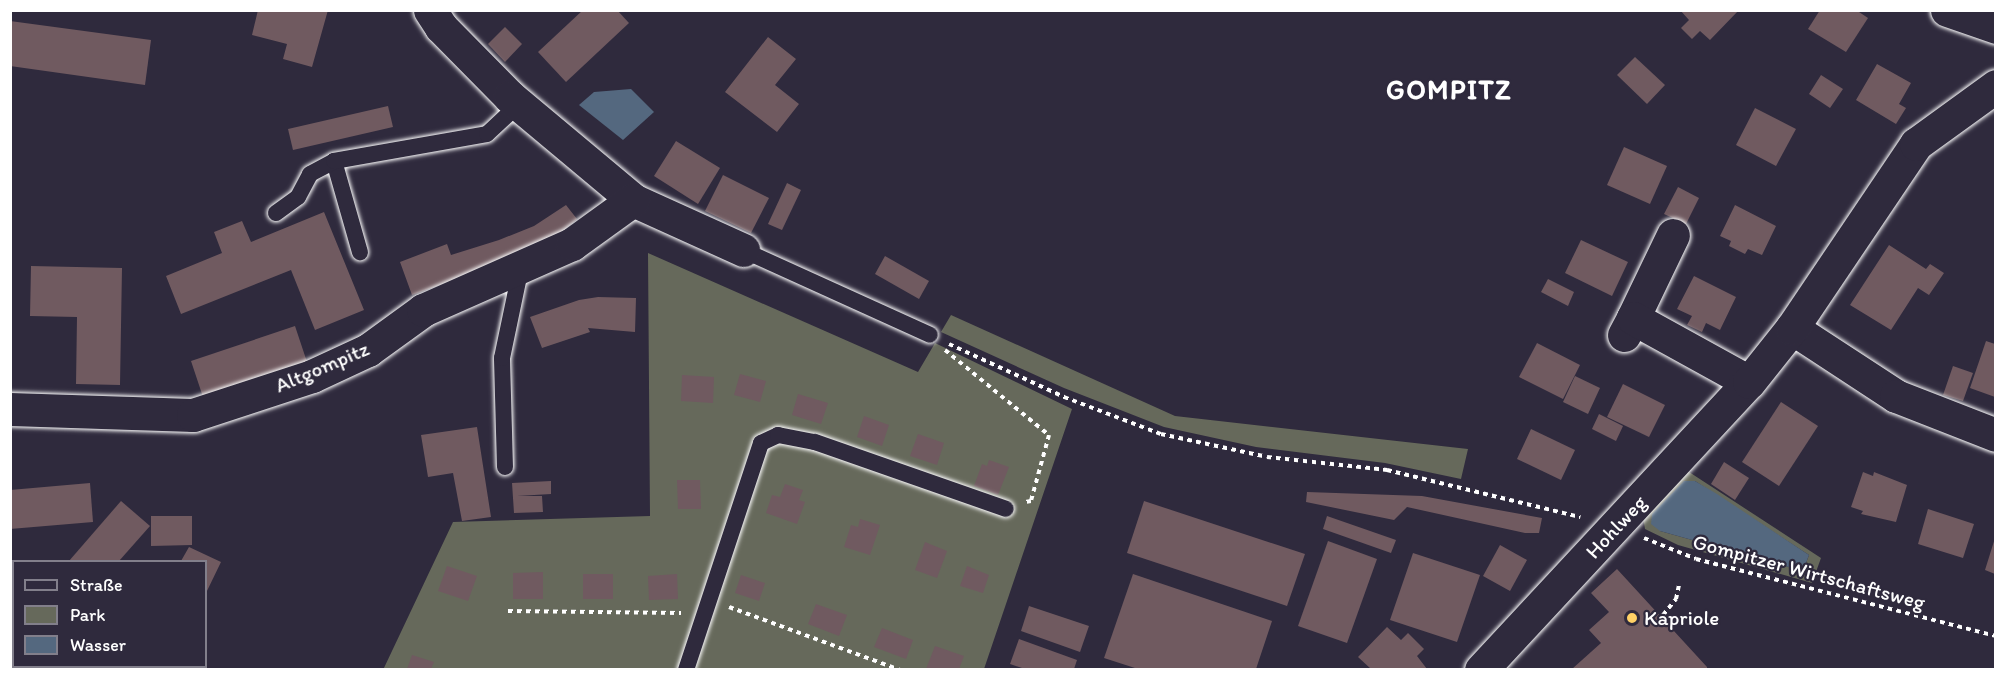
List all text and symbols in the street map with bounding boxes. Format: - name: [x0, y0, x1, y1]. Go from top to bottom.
- district label: GOMPITZ: [1387, 74, 1511, 106]
- street label: Altgompitz: [271, 336, 373, 398]
- street label: Hohlweg: [1580, 490, 1652, 564]
- street label: Gompitzer Wirtschaftsweg: [1690, 529, 1928, 615]
- legend: [12, 560, 207, 668]
- text: Straße: [70, 574, 123, 596]
- text: Park: [70, 604, 105, 626]
- place label: Kapriole: [1644, 605, 1719, 631]
- marker: Kapriole: [1625, 611, 1639, 625]
- text: Wasser: [70, 634, 126, 656]

